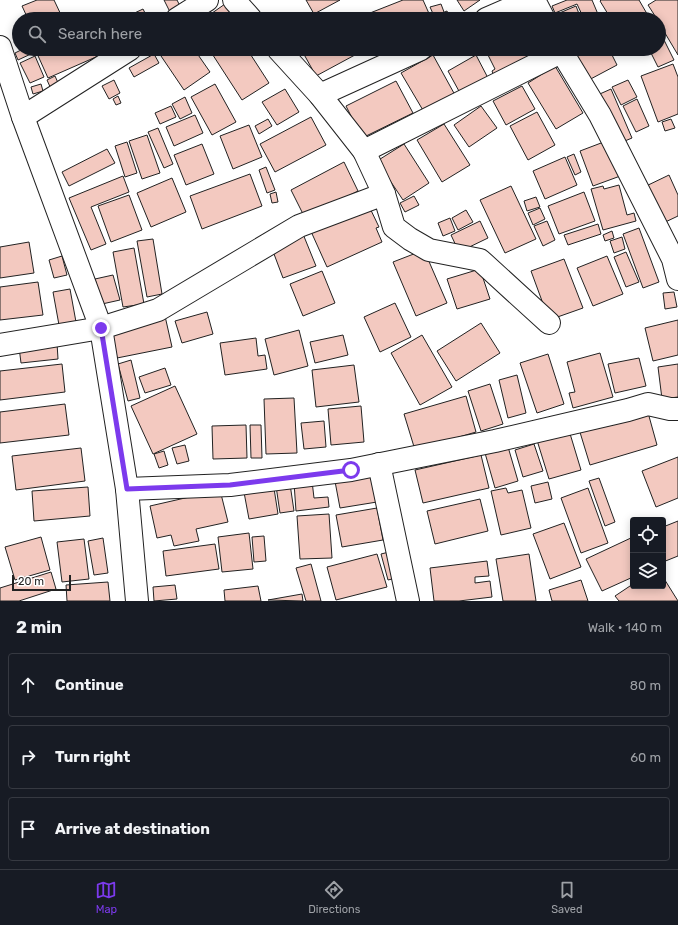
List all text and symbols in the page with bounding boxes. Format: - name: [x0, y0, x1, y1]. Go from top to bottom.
- search box: [12, 12, 666, 56]
- icon: search: [26, 23, 48, 45]
- text: Search here: [58, 25, 142, 43]
- route end: [92, 319, 110, 337]
- route start: [342, 461, 360, 479]
- map controls: [630, 517, 666, 589]
- button: locate: [630, 517, 666, 553]
- button: layers: [630, 553, 666, 589]
- scale bar: [12, 573, 71, 592]
- text: 20 m: [18, 575, 44, 588]
- text: 2 min: [16, 617, 62, 637]
- text: Walk · 140 m: [588, 620, 662, 635]
- icon: ahead: [17, 674, 39, 696]
- text: Continue: [55, 676, 124, 694]
- text: 80 m: [630, 678, 661, 693]
- icon: right: [17, 746, 39, 768]
- text: Turn right: [55, 748, 130, 766]
- text: 60 m: [630, 750, 661, 765]
- icon: arrive: [17, 818, 39, 840]
- text: Arrive at destination: [55, 820, 210, 838]
- tab: Map: [95, 879, 117, 916]
- tab: Directions: [308, 879, 360, 916]
- tab: Saved: [551, 879, 583, 916]

